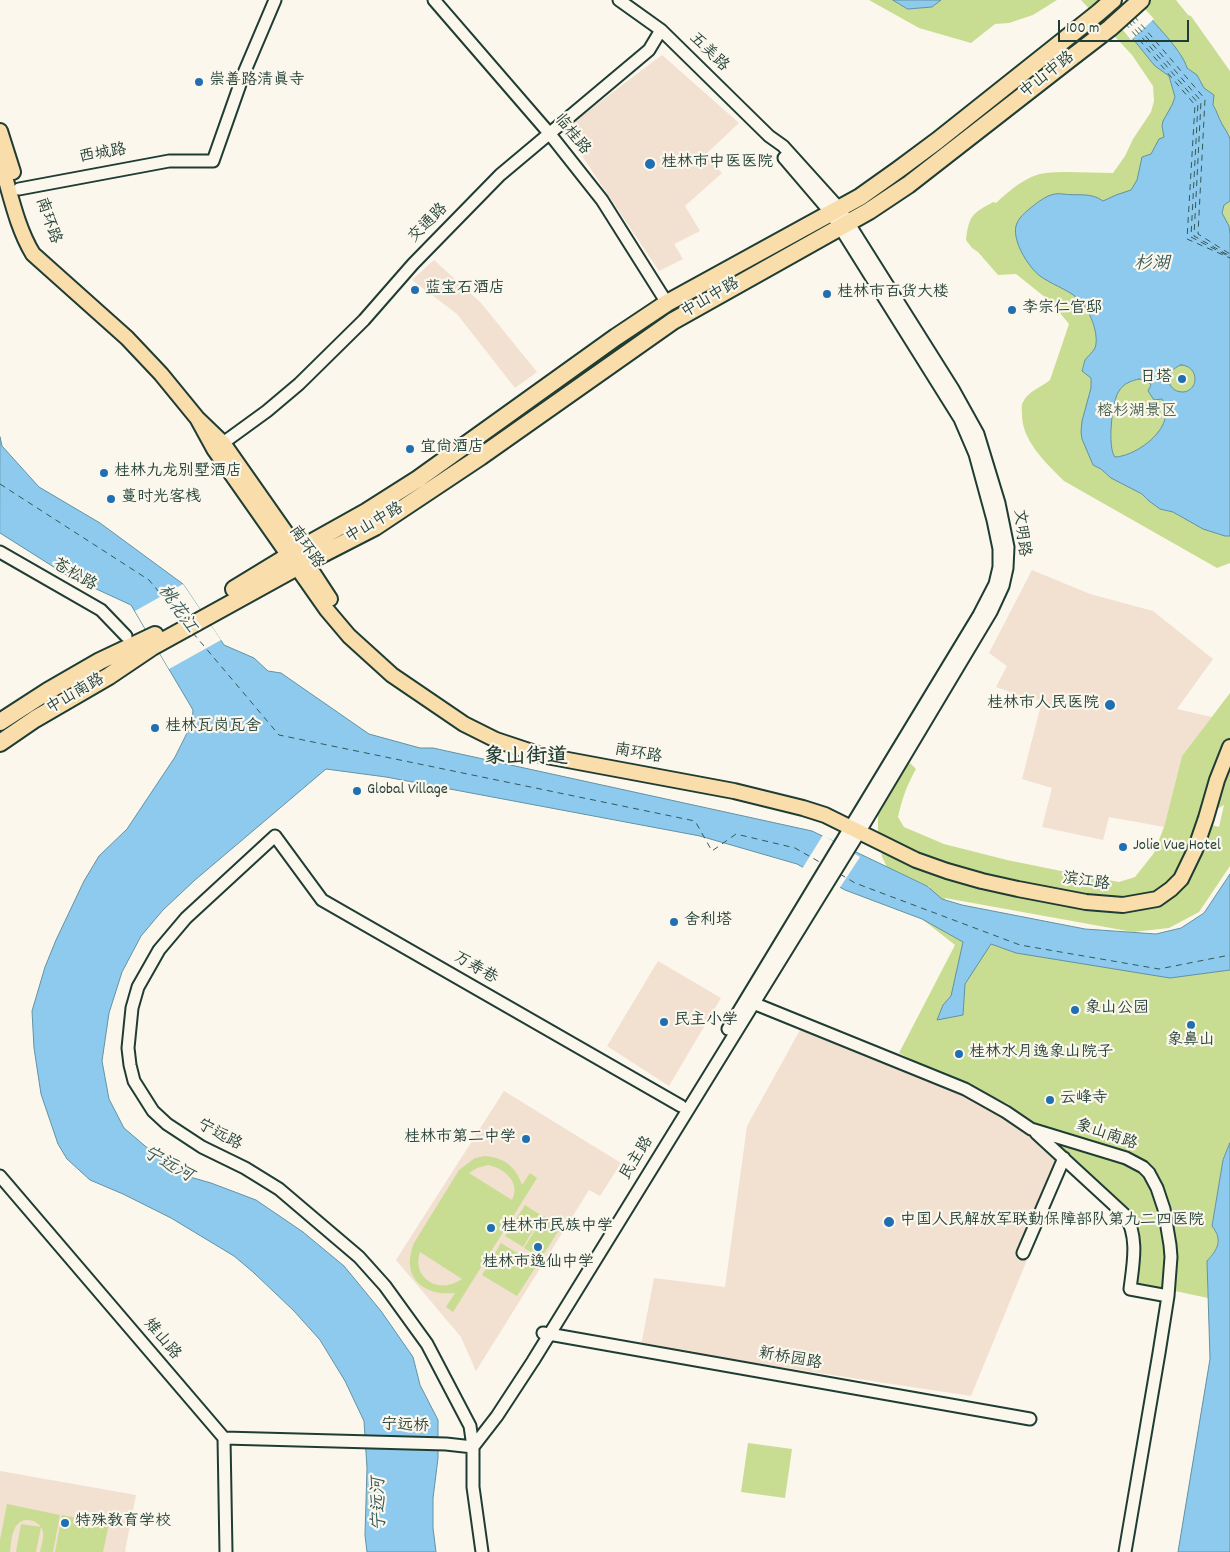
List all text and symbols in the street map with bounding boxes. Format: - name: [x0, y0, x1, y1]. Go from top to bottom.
- scale bar: [1060, 10, 1191, 42]
- text: 100 m: [1066, 18, 1099, 40]
- street label: 五美路: [684, 29, 732, 77]
- street label: 中山中路: [1017, 49, 1079, 103]
- place label: 崇善路清真寺: [209, 72, 305, 92]
- marker: 崇善路清真寺: [193, 76, 205, 88]
- street label: 临桂路: [548, 110, 594, 160]
- street label: 西城路: [78, 141, 128, 169]
- place label: 桂林市中医医院: [661, 154, 773, 174]
- marker: 桂林市中医医院: [643, 157, 657, 171]
- street label: 南环路: [30, 195, 64, 247]
- street label: 交通路: [405, 200, 453, 248]
- water label: 杉湖: [1134, 255, 1170, 277]
- street label: 中山中路: [678, 275, 744, 323]
- place label: 蓝宝石酒店: [425, 280, 505, 300]
- marker: 蓝宝石酒店: [409, 284, 421, 296]
- place label: 桂林市百货大楼: [837, 284, 949, 304]
- marker: 桂林市百货大楼: [821, 288, 833, 300]
- place label: 李宗仁官邸: [1022, 300, 1102, 320]
- marker: 李宗仁官邸: [1006, 304, 1018, 316]
- place label: 日塔: [1140, 369, 1172, 389]
- marker: 日塔: [1176, 373, 1188, 385]
- park label: 榕杉湖景区: [1097, 403, 1177, 423]
- place label: 宜尚酒店: [420, 439, 484, 459]
- marker: 宜尚酒店: [404, 443, 416, 455]
- place label: 桂林九龙别墅酒店: [114, 463, 242, 483]
- marker: 桂林九龙别墅酒店: [98, 467, 110, 479]
- place label: 蔓时光客栈: [121, 489, 201, 509]
- marker: 蔓时光客栈: [105, 493, 117, 505]
- street label: 中山中路: [342, 500, 408, 548]
- street label: 文明路: [1008, 508, 1032, 558]
- street label: 南环路: [283, 523, 327, 573]
- street label: 苍松路: [48, 556, 100, 596]
- water label: 桃花江: [152, 582, 200, 638]
- street label: 中山南路: [43, 671, 109, 719]
- place label: 桂林市人民医院: [987, 695, 1099, 715]
- marker: 桂林市人民医院: [1103, 698, 1117, 712]
- place label: 桂林瓦岗瓦舍: [165, 718, 261, 738]
- marker: 桂林瓦岗瓦舍: [149, 722, 161, 734]
- street label: 南环路: [613, 741, 663, 769]
- district label: 象山街道: [484, 746, 568, 772]
- place label: Global Village: [367, 781, 448, 801]
- marker: Global Village: [351, 785, 363, 797]
- place label: Jolie Vue Hotel: [1133, 837, 1221, 857]
- marker: Jolie Vue Hotel: [1117, 841, 1129, 853]
- street label: 滨江路: [1061, 870, 1111, 896]
- place label: 舍利塔: [684, 912, 732, 932]
- marker: 舍利塔: [668, 916, 680, 928]
- street label: 万寿巷: [449, 949, 501, 989]
- place label: 象山公园: [1085, 1000, 1149, 1020]
- marker: 象山公园: [1069, 1004, 1081, 1016]
- place label: 民主小学: [674, 1012, 738, 1032]
- marker: 民主小学: [658, 1016, 670, 1028]
- marker: 象鼻山: [1185, 1019, 1197, 1031]
- place label: 象鼻山: [1167, 1032, 1215, 1052]
- place label: 桂林水月逸象山院子: [969, 1044, 1113, 1064]
- marker: 桂林水月逸象山院子: [953, 1048, 965, 1060]
- place label: 云峰寺: [1060, 1090, 1108, 1110]
- marker: 云峰寺: [1044, 1094, 1056, 1106]
- street label: 宁远路: [193, 1116, 245, 1156]
- street label: 象山南路: [1073, 1117, 1139, 1155]
- place label: 桂林市第二中学: [404, 1129, 516, 1149]
- marker: 桂林市第二中学: [520, 1133, 532, 1145]
- street label: 民主路: [617, 1134, 659, 1184]
- water label: 宁远河: [138, 1143, 196, 1189]
- place label: 中国人民解放军联勤保障部队第九二四医院: [900, 1212, 1204, 1232]
- marker: 中国人民解放军联勤保障部队第九二四医院: [882, 1215, 896, 1229]
- place label: 桂林市民族中学: [501, 1218, 613, 1238]
- marker: 桂林市民族中学: [485, 1222, 497, 1234]
- marker: 桂林市逸仙中学: [532, 1241, 544, 1253]
- place label: 桂林市逸仙中学: [482, 1254, 594, 1274]
- street label: 雉山路: [138, 1315, 184, 1365]
- street label: 新桥园路: [757, 1345, 823, 1375]
- street label: 宁远桥: [381, 1417, 429, 1437]
- water label: 宁远河: [370, 1477, 392, 1531]
- place label: 特殊教育学校: [75, 1513, 171, 1533]
- marker: 特殊教育学校: [59, 1517, 71, 1529]

